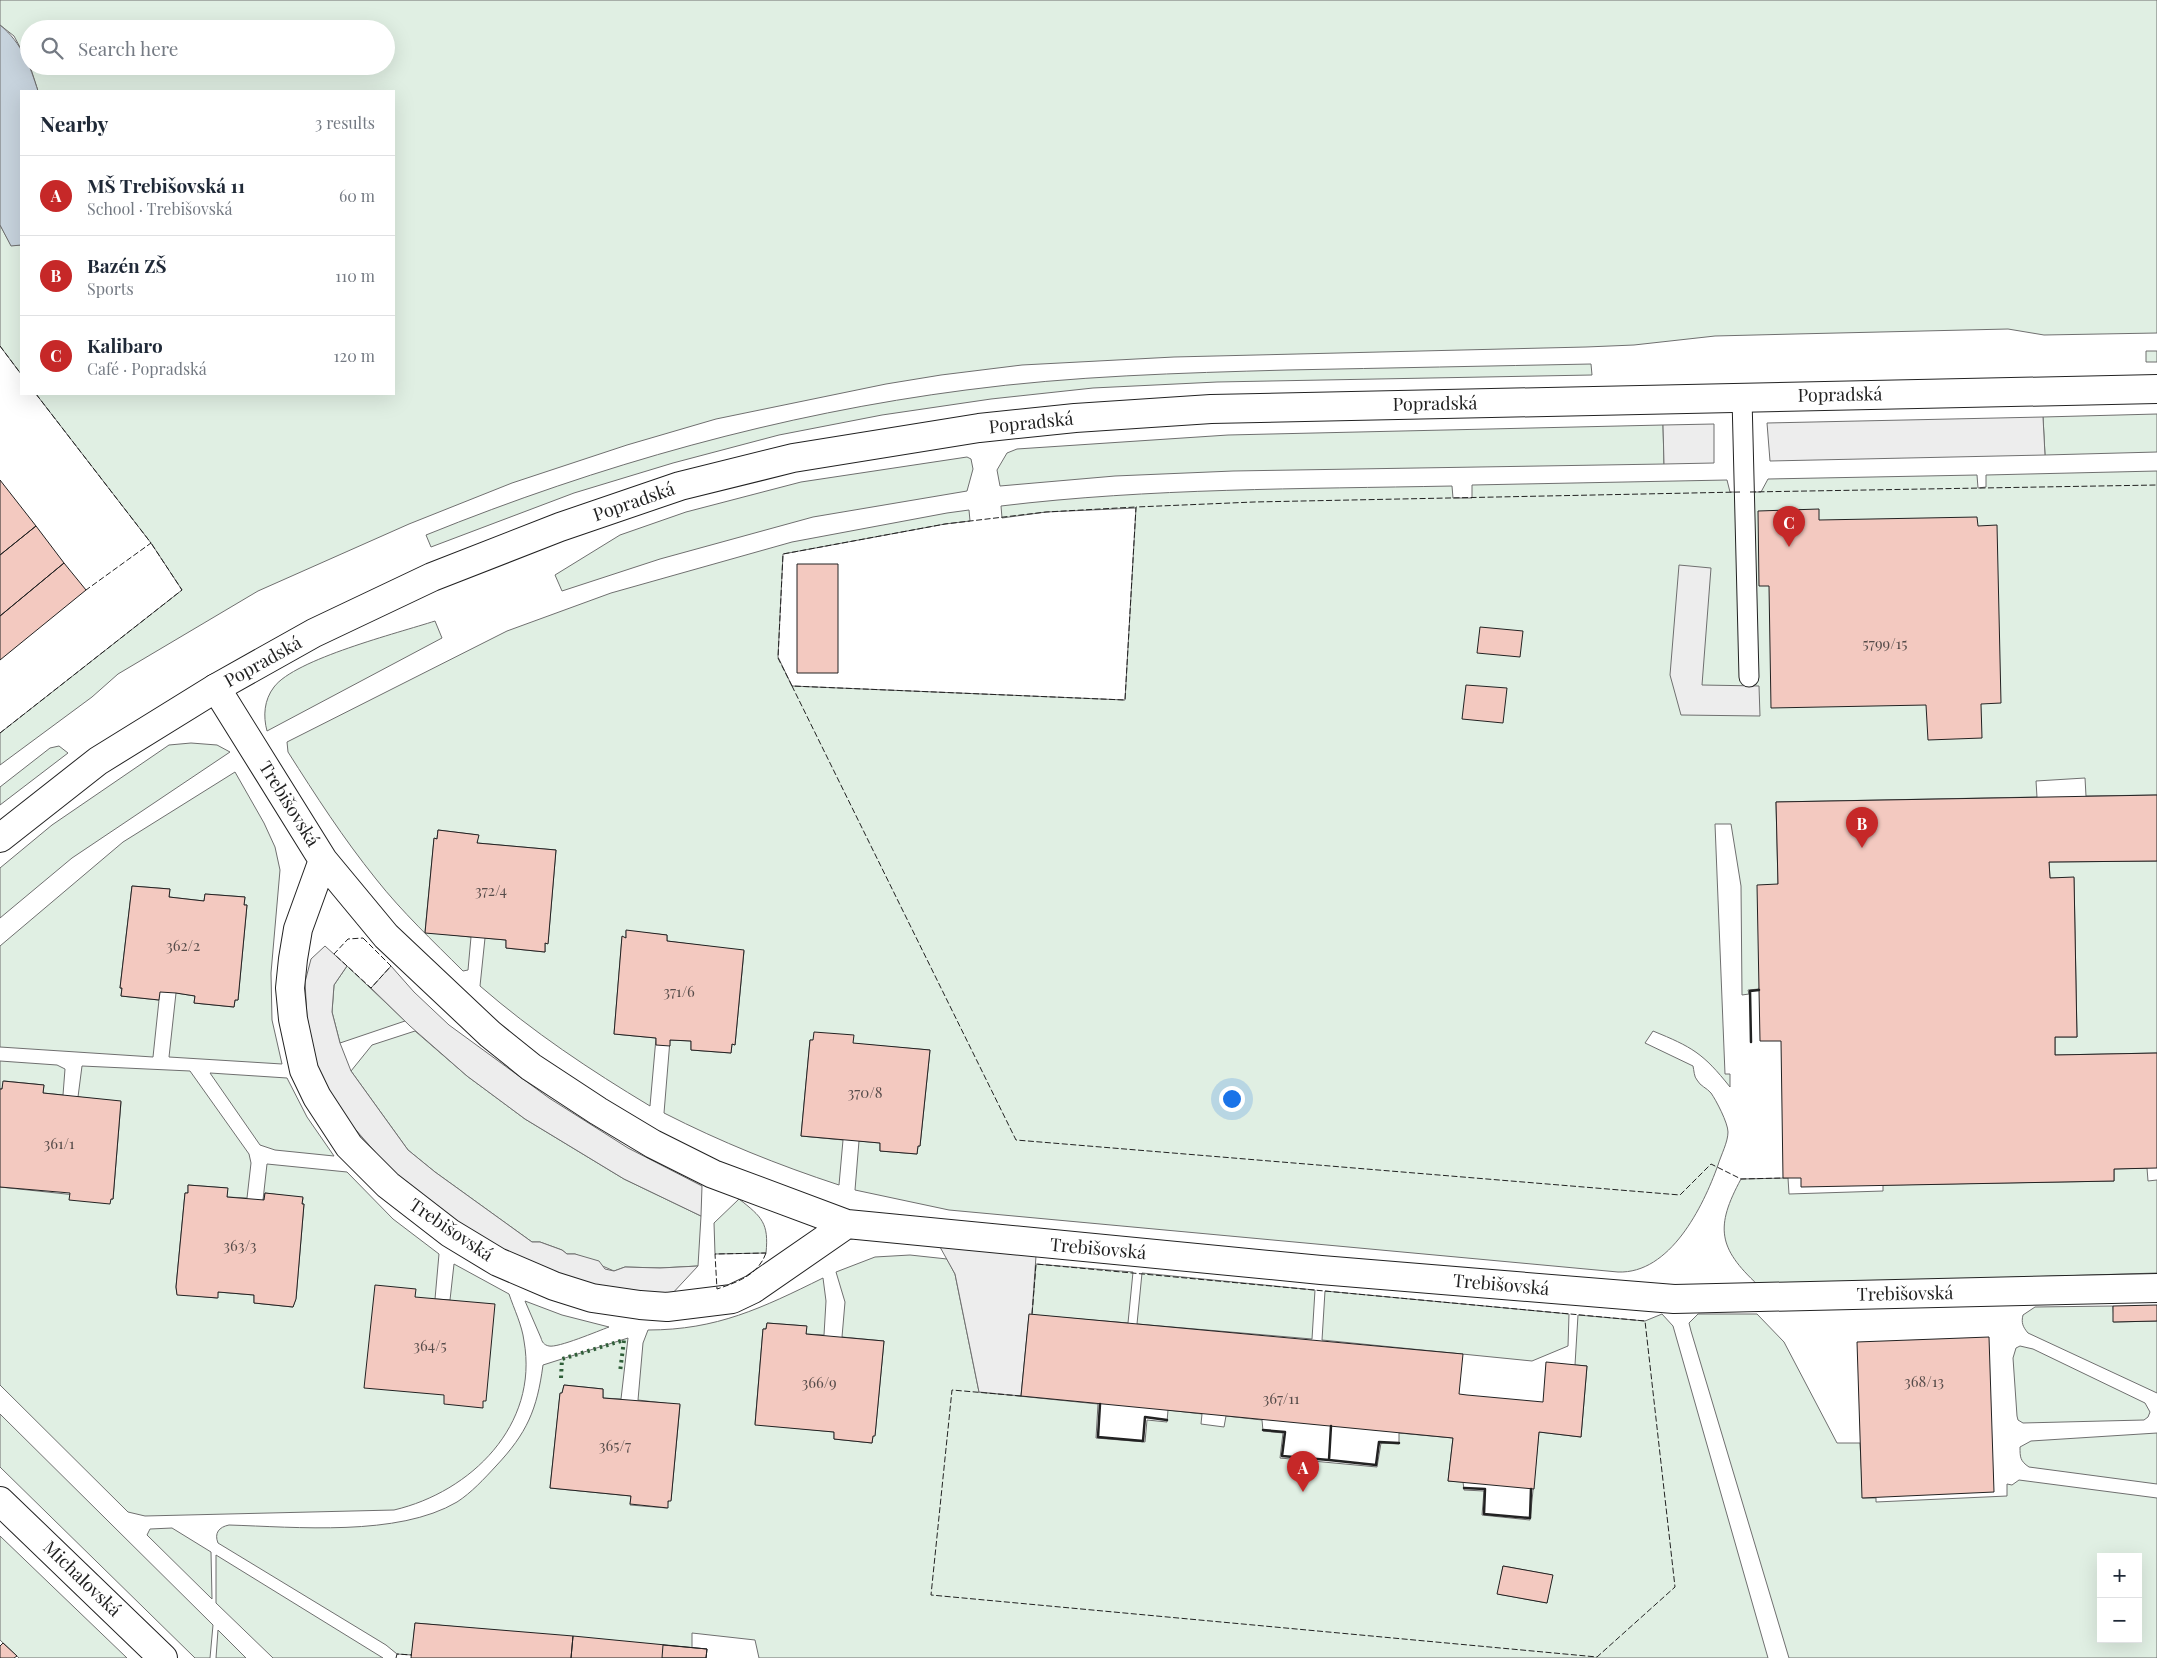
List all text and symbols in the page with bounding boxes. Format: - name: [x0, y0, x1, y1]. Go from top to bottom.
- search box: [20, 20, 395, 75]
- icon: search: [38, 34, 66, 62]
- text: Search here: [78, 35, 178, 61]
- text: Nearby: [40, 109, 109, 137]
- text: 3 results: [315, 112, 375, 133]
- text: MŠ Trebišovská 11: [87, 172, 245, 198]
- text: A: [51, 185, 61, 206]
- text: 60 m: [339, 185, 375, 206]
- text: School · Trebišovská: [87, 198, 232, 219]
- text: Bazén ZŠ: [87, 252, 167, 278]
- text: B: [51, 265, 61, 286]
- text: 110 m: [335, 265, 375, 286]
- text: Sports: [87, 278, 134, 299]
- text: Kalibaro: [87, 332, 163, 358]
- text: C: [50, 345, 62, 366]
- text: 120 m: [334, 345, 375, 366]
- text: Café · Popradská: [87, 358, 207, 379]
- street label: Popradská: [1797, 381, 1883, 407]
- street label: Popradská: [1392, 390, 1478, 416]
- street label: Popradská: [987, 406, 1074, 438]
- street label: Popradská: [590, 476, 678, 526]
- pin: C: [1773, 506, 1805, 547]
- street label: Popradská: [220, 630, 305, 692]
- house number: 5799/15: [1863, 633, 1907, 653]
- street label: Trebišovská: [254, 756, 326, 851]
- pin: B: [1846, 807, 1878, 848]
- house number: 372/4: [475, 880, 507, 900]
- house number: 362/2: [166, 935, 200, 955]
- house number: 371/6: [663, 981, 695, 1001]
- house number: 370/8: [847, 1082, 883, 1102]
- your location: [1219, 1086, 1245, 1112]
- house number: 361/1: [43, 1133, 75, 1153]
- street label: Trebišovská: [405, 1192, 498, 1266]
- street label: Trebišovská: [1049, 1232, 1147, 1264]
- house number: 363/3: [223, 1235, 257, 1255]
- street label: Trebišovská: [1452, 1268, 1550, 1300]
- street label: Trebišovská: [1857, 1280, 1953, 1306]
- house number: 364/5: [413, 1335, 447, 1355]
- house number: 368/13: [1904, 1371, 1944, 1391]
- house number: 366/9: [801, 1372, 837, 1392]
- house number: 367/11: [1262, 1388, 1300, 1408]
- house number: 365/7: [599, 1435, 631, 1455]
- pin: A: [1287, 1451, 1319, 1492]
- street label: Michalovská: [39, 1535, 127, 1621]
- map controls: [2097, 1553, 2142, 1643]
- button: +: [2097, 1553, 2142, 1598]
- button: −: [2097, 1598, 2142, 1643]

